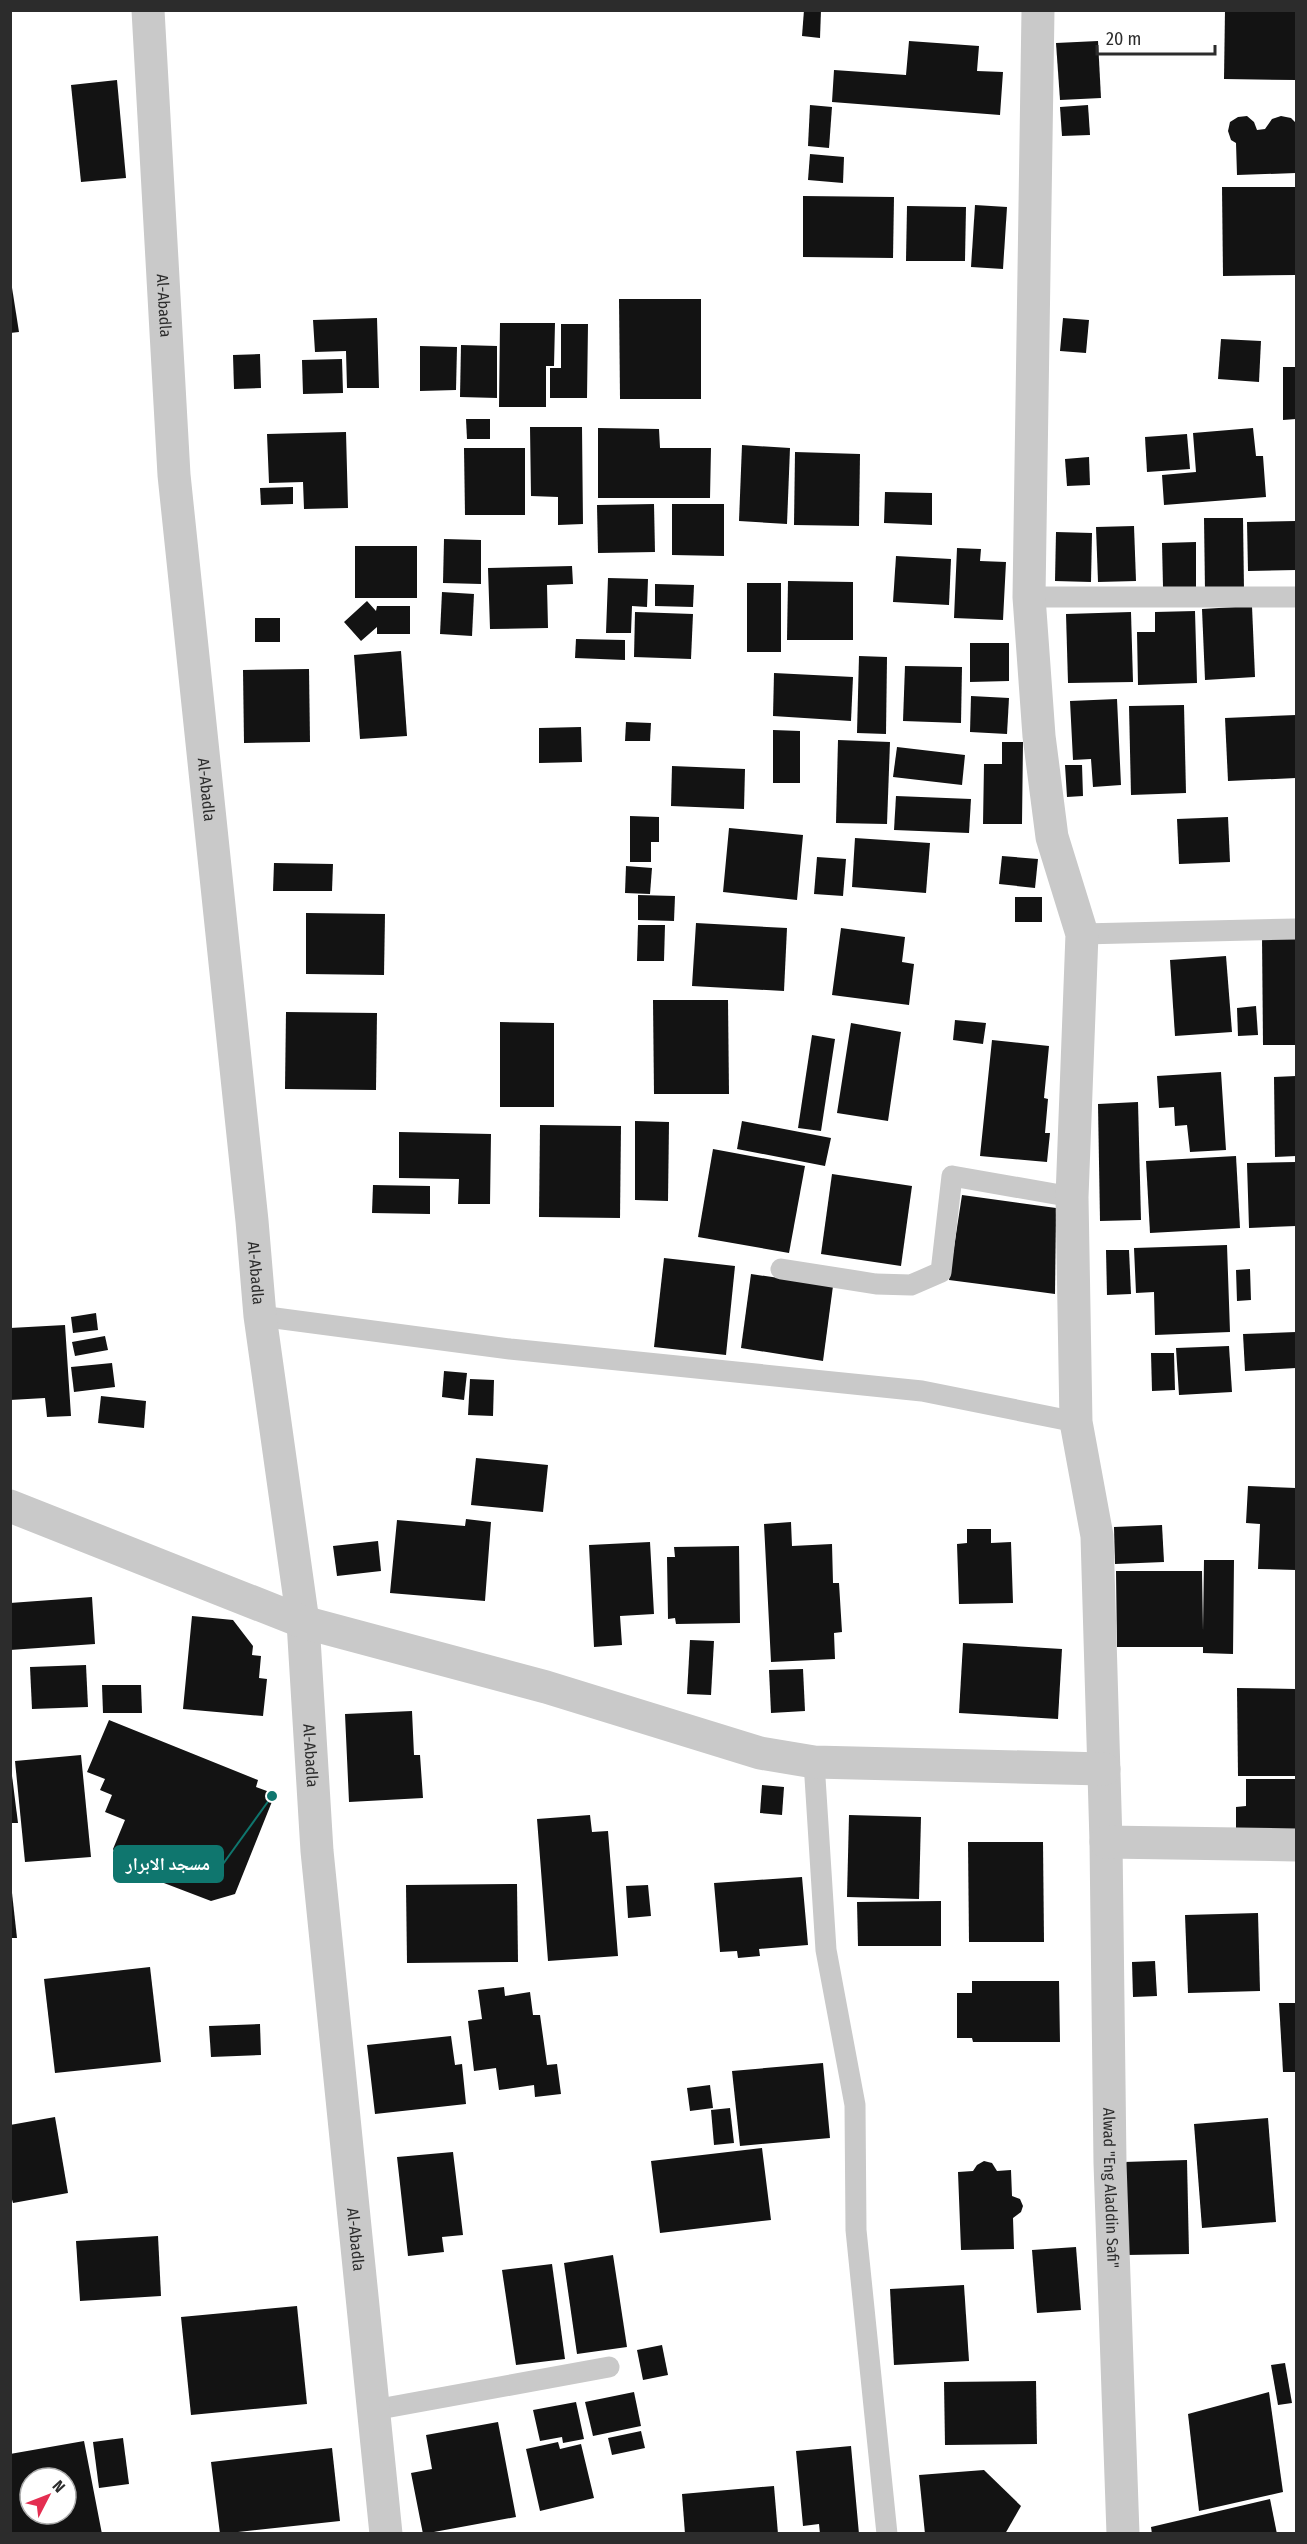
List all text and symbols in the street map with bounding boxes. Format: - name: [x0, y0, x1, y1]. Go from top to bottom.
- scale bar: [1097, 18, 1216, 56]
- text: 20 m: [1106, 28, 1141, 50]
- street label: Al-Abadla: [153, 273, 175, 338]
- street label: Al-Abadla: [194, 757, 219, 822]
- street label: Al-Abadla: [244, 1241, 268, 1306]
- street label: Al-Abadla: [299, 1723, 322, 1788]
- callout: مسجد الابرار: [114, 1846, 223, 1882]
- text: مسجد الابرار: [125, 1853, 210, 1875]
- street label: Alwad "Eng Aladdin Safi": [1099, 2108, 1123, 2268]
- street label: Al-Abadla: [343, 2207, 368, 2272]
- north arrow: [18, 2466, 78, 2526]
- text: N: [49, 2476, 69, 2496]

